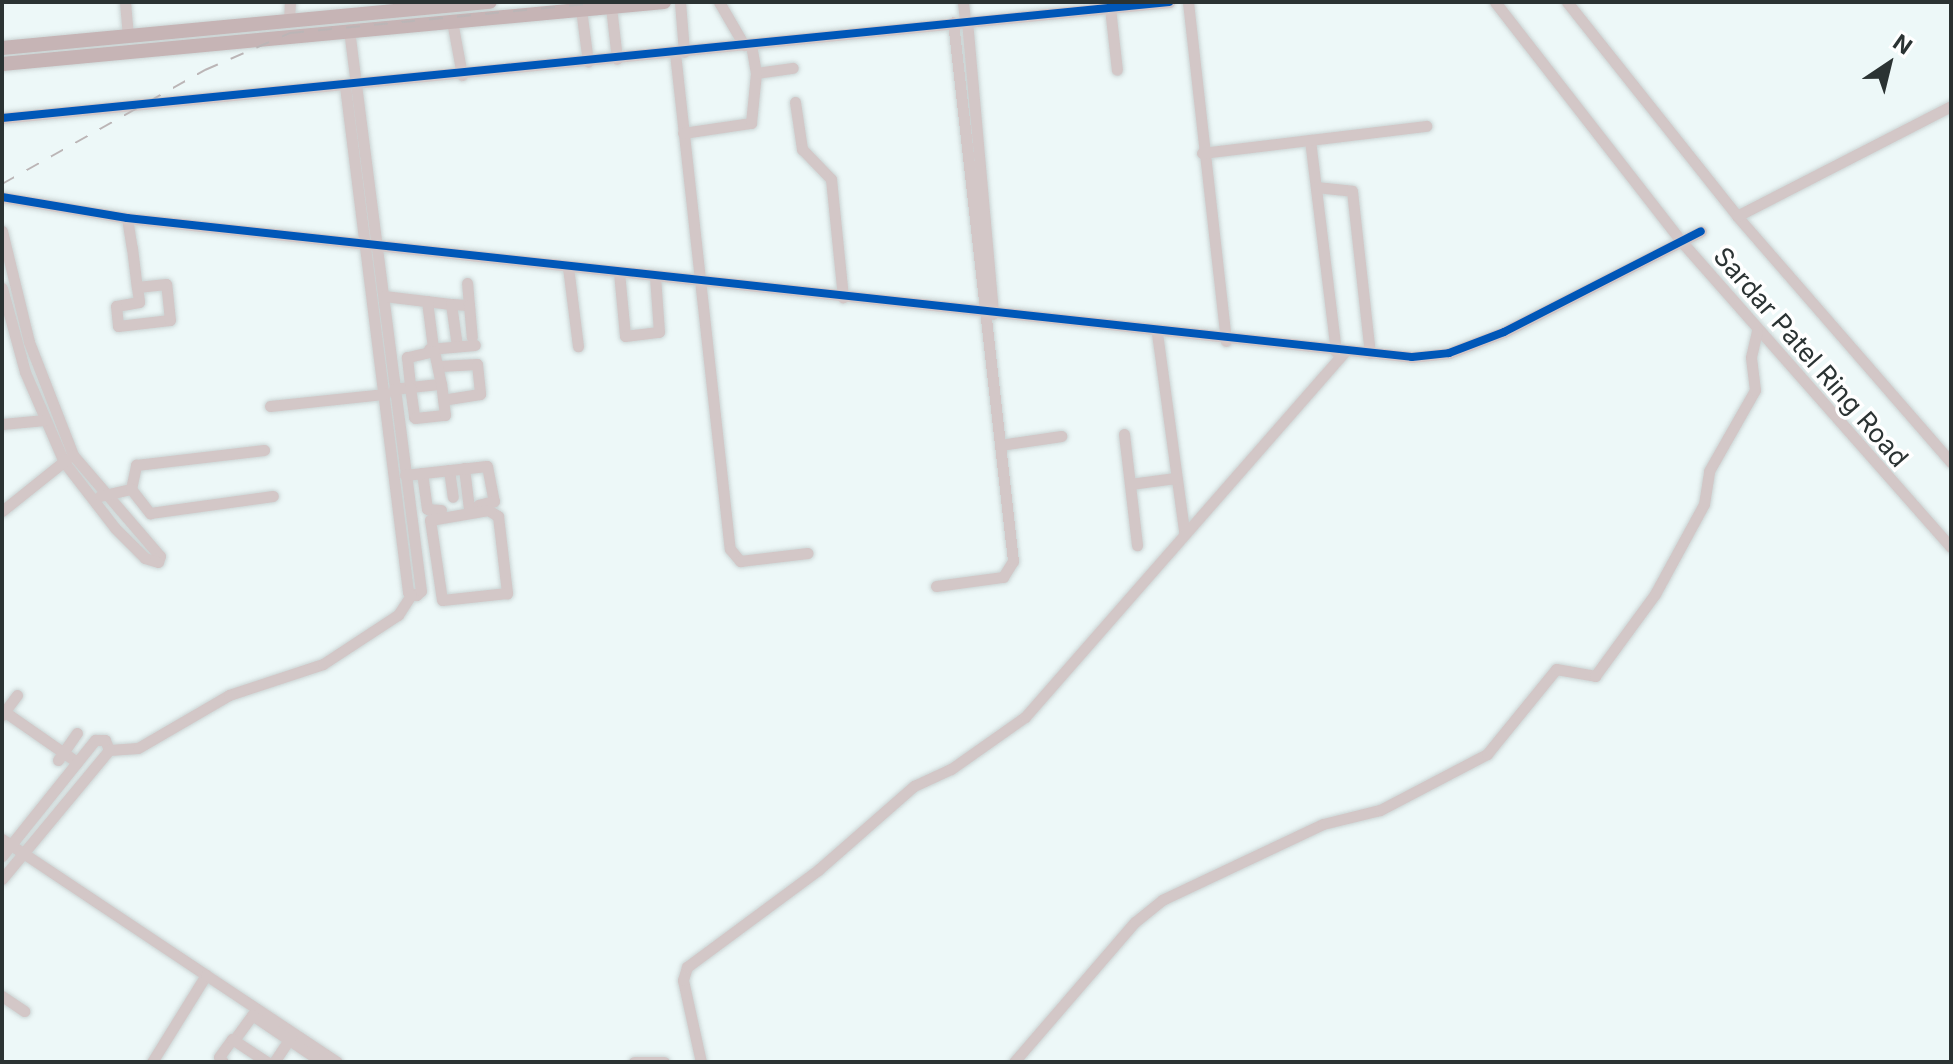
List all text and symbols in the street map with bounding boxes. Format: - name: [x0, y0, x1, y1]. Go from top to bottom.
- north arrow: [1849, 24, 1929, 104]
- text: N: [1888, 29, 1917, 60]
- street label: Sardar Patel Ring Road: [1707, 241, 1915, 473]

